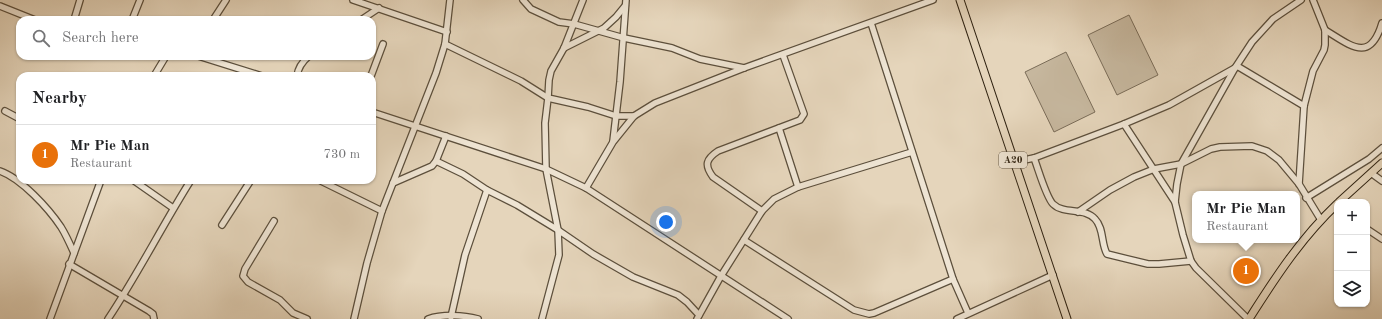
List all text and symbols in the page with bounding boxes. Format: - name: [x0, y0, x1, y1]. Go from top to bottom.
- search box: [16, 16, 376, 60]
- icon: search: [30, 27, 52, 49]
- text: Search here: [62, 31, 139, 46]
- text: Nearby: [32, 90, 87, 107]
- text: Mr Pie Man: [70, 139, 150, 154]
- text: 1: [41, 148, 49, 161]
- text: 730 m: [323, 148, 360, 161]
- road number: A20: [999, 152, 1027, 168]
- text: Restaurant: [70, 157, 132, 170]
- popup: [1192, 191, 1300, 243]
- map controls: [1334, 199, 1370, 307]
- button: +: [1334, 199, 1370, 235]
- text: Mr Pie Man: [1206, 202, 1286, 217]
- your location: [656, 212, 676, 232]
- text: Restaurant: [1206, 220, 1268, 233]
- button: −: [1334, 235, 1370, 271]
- pin: 1: [1233, 256, 1259, 286]
- button: layers: [1334, 271, 1370, 307]

